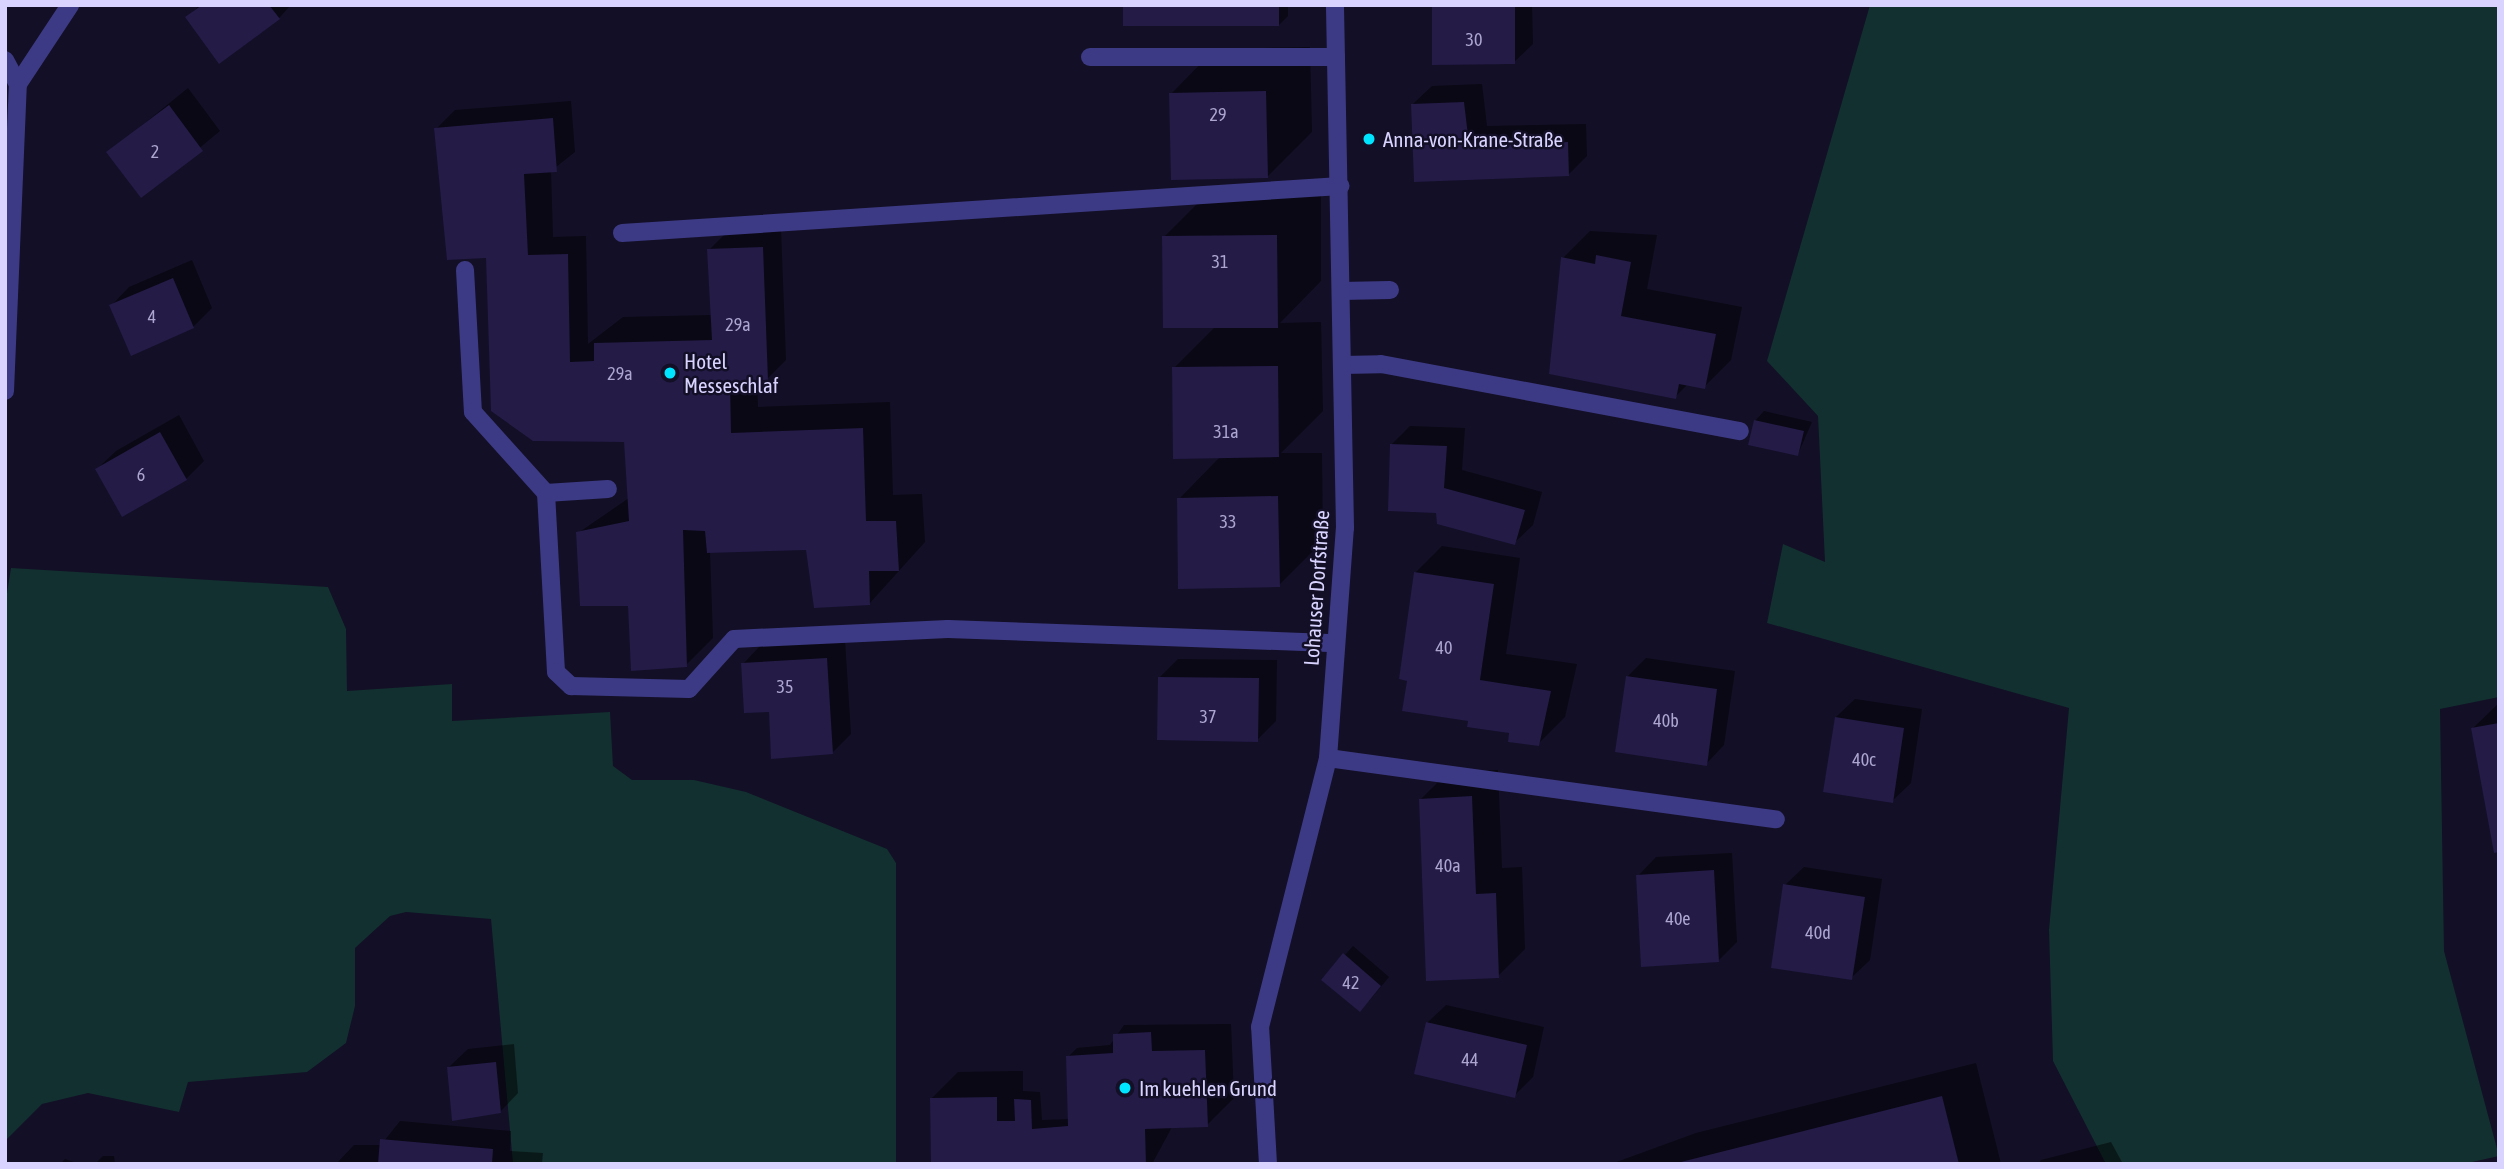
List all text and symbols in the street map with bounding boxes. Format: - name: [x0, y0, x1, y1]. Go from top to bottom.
- house number: 30: [1466, 29, 1482, 51]
- house number: 29: [1210, 104, 1226, 126]
- place label: Anna-von-Krane-Straße: [1383, 126, 1563, 152]
- marker: Anna-von-Krane-Straße: [1361, 131, 1377, 147]
- house number: 2: [151, 141, 159, 163]
- house number: 31: [1212, 251, 1228, 273]
- house number: 4: [148, 306, 156, 328]
- house number: 29a: [725, 314, 751, 336]
- place label: Hotel Messeschlaf: [684, 348, 778, 398]
- house number: 29a: [607, 363, 633, 385]
- marker: Hotel Messeschlaf: [662, 365, 678, 381]
- house number: 31a: [1213, 421, 1239, 443]
- house number: 6: [137, 464, 145, 486]
- street label: Lohauser Dorfstraße: [1298, 509, 1334, 667]
- house number: 33: [1220, 511, 1236, 533]
- house number: 40: [1436, 637, 1452, 659]
- house number: 35: [777, 676, 793, 698]
- house number: 37: [1200, 706, 1216, 728]
- house number: 40b: [1653, 710, 1679, 732]
- house number: 40c: [1852, 749, 1876, 771]
- house number: 40a: [1435, 855, 1461, 877]
- house number: 40e: [1665, 908, 1691, 930]
- house number: 40d: [1805, 922, 1831, 944]
- house number: 42: [1343, 972, 1359, 994]
- house number: 44: [1462, 1049, 1478, 1071]
- place label: Im kuehlen Grund: [1139, 1075, 1277, 1101]
- marker: Im kuehlen Grund: [1117, 1080, 1133, 1096]

